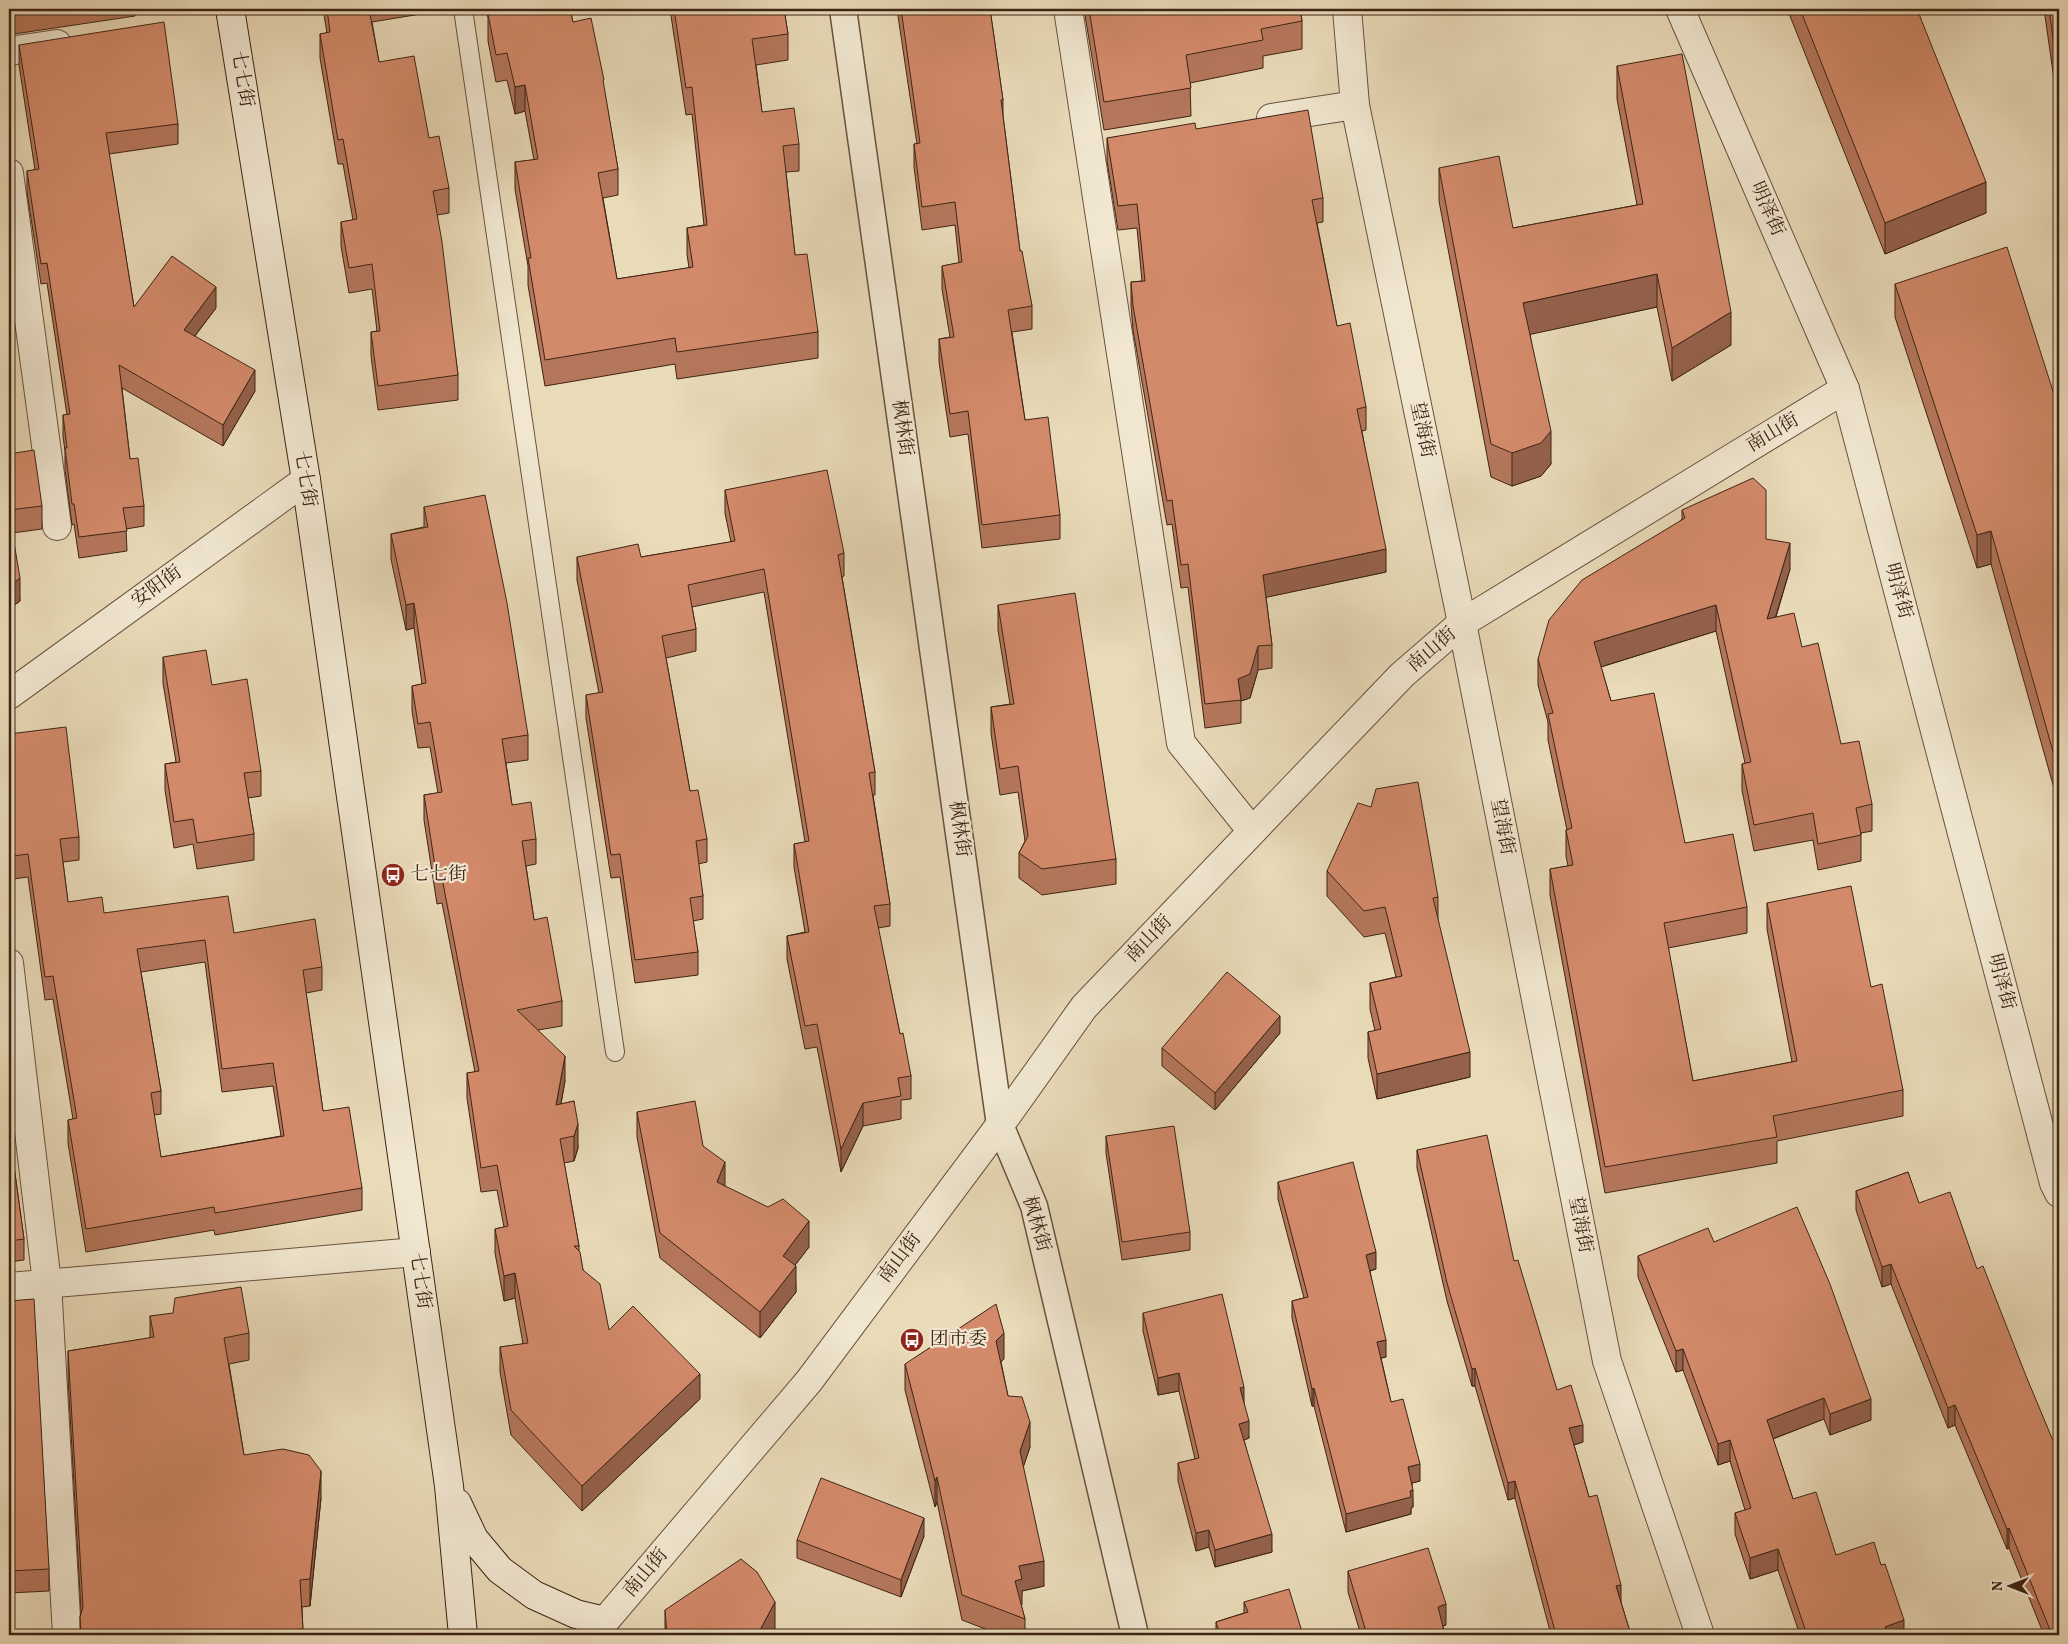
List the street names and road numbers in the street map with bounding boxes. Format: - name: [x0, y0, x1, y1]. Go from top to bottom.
- street label: 七七街: [225, 49, 259, 109]
- street label: 明泽街: [1744, 178, 1790, 240]
- street label: 枫林街: [885, 398, 919, 458]
- street label: 望海街: [1403, 399, 1441, 461]
- street label: 南山街: [1742, 407, 1804, 459]
- street label: 七七街: [288, 449, 322, 509]
- street label: 安阳街: [126, 560, 188, 614]
- street label: 明泽街: [1878, 560, 1918, 622]
- street label: 南山街: [1402, 621, 1462, 679]
- street label: 望海街: [1484, 797, 1520, 857]
- street label: 枫林街: [942, 799, 976, 859]
- street label: 南山街: [1120, 909, 1178, 969]
- street label: 明泽街: [1981, 951, 2021, 1013]
- street label: 枫林街: [1016, 1193, 1056, 1255]
- street label: 望海街: [1562, 1195, 1598, 1255]
- street label: 南山街: [872, 1227, 928, 1289]
- street label: 七七街: [403, 1251, 437, 1311]
- street label: 南山街: [618, 1543, 674, 1603]

